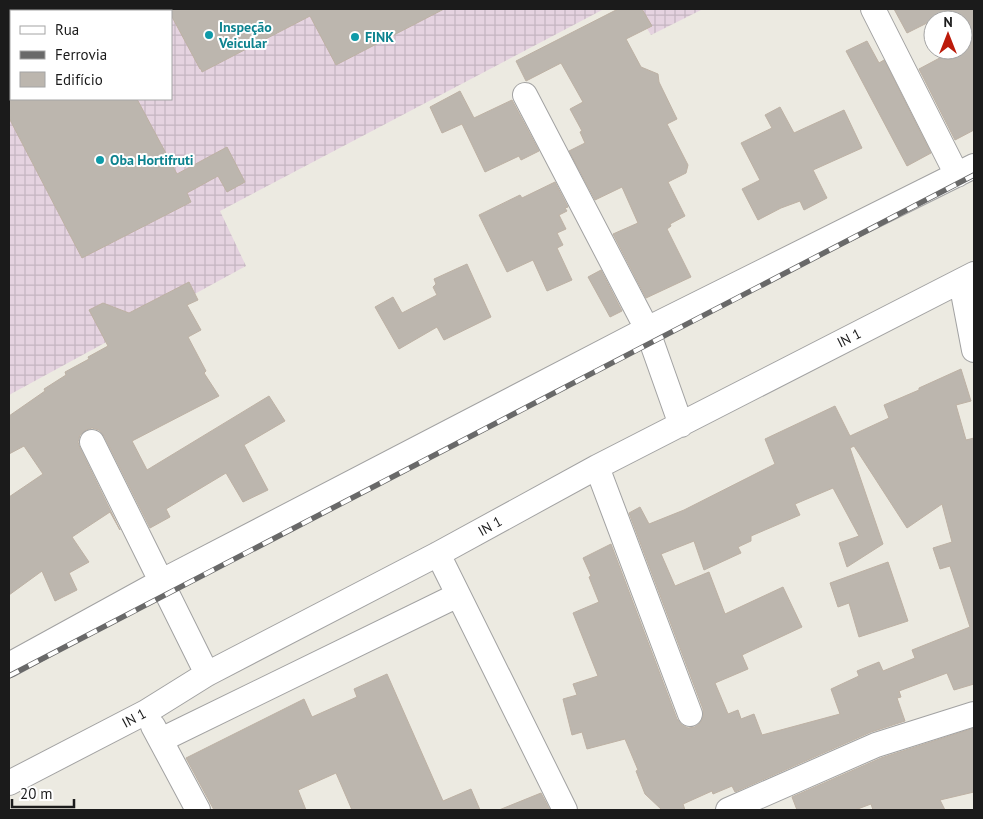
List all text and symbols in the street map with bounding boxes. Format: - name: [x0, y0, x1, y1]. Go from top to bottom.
- legend: [10, 10, 172, 100]
- north arrow: [923, 10, 973, 60]
- text: N: [943, 13, 953, 31]
- place label: Inspeção Veicular: [218, 18, 272, 52]
- text: Rua: [55, 20, 79, 39]
- place label: FINK: [365, 28, 394, 46]
- marker: Inspeção Veicular: [203, 29, 215, 41]
- marker: FINK: [349, 31, 361, 43]
- text: Ferrovia: [55, 45, 107, 64]
- text: Edifício: [55, 70, 103, 89]
- place label: Oba Hortifruti: [110, 151, 194, 169]
- marker: Oba Hortifruti: [94, 154, 106, 166]
- street label: IN 1: [834, 324, 864, 352]
- street label: IN 1: [475, 512, 505, 540]
- street label: IN 1: [119, 704, 149, 732]
- scale bar: [12, 776, 75, 808]
- text: 20 m: [20, 784, 53, 803]

